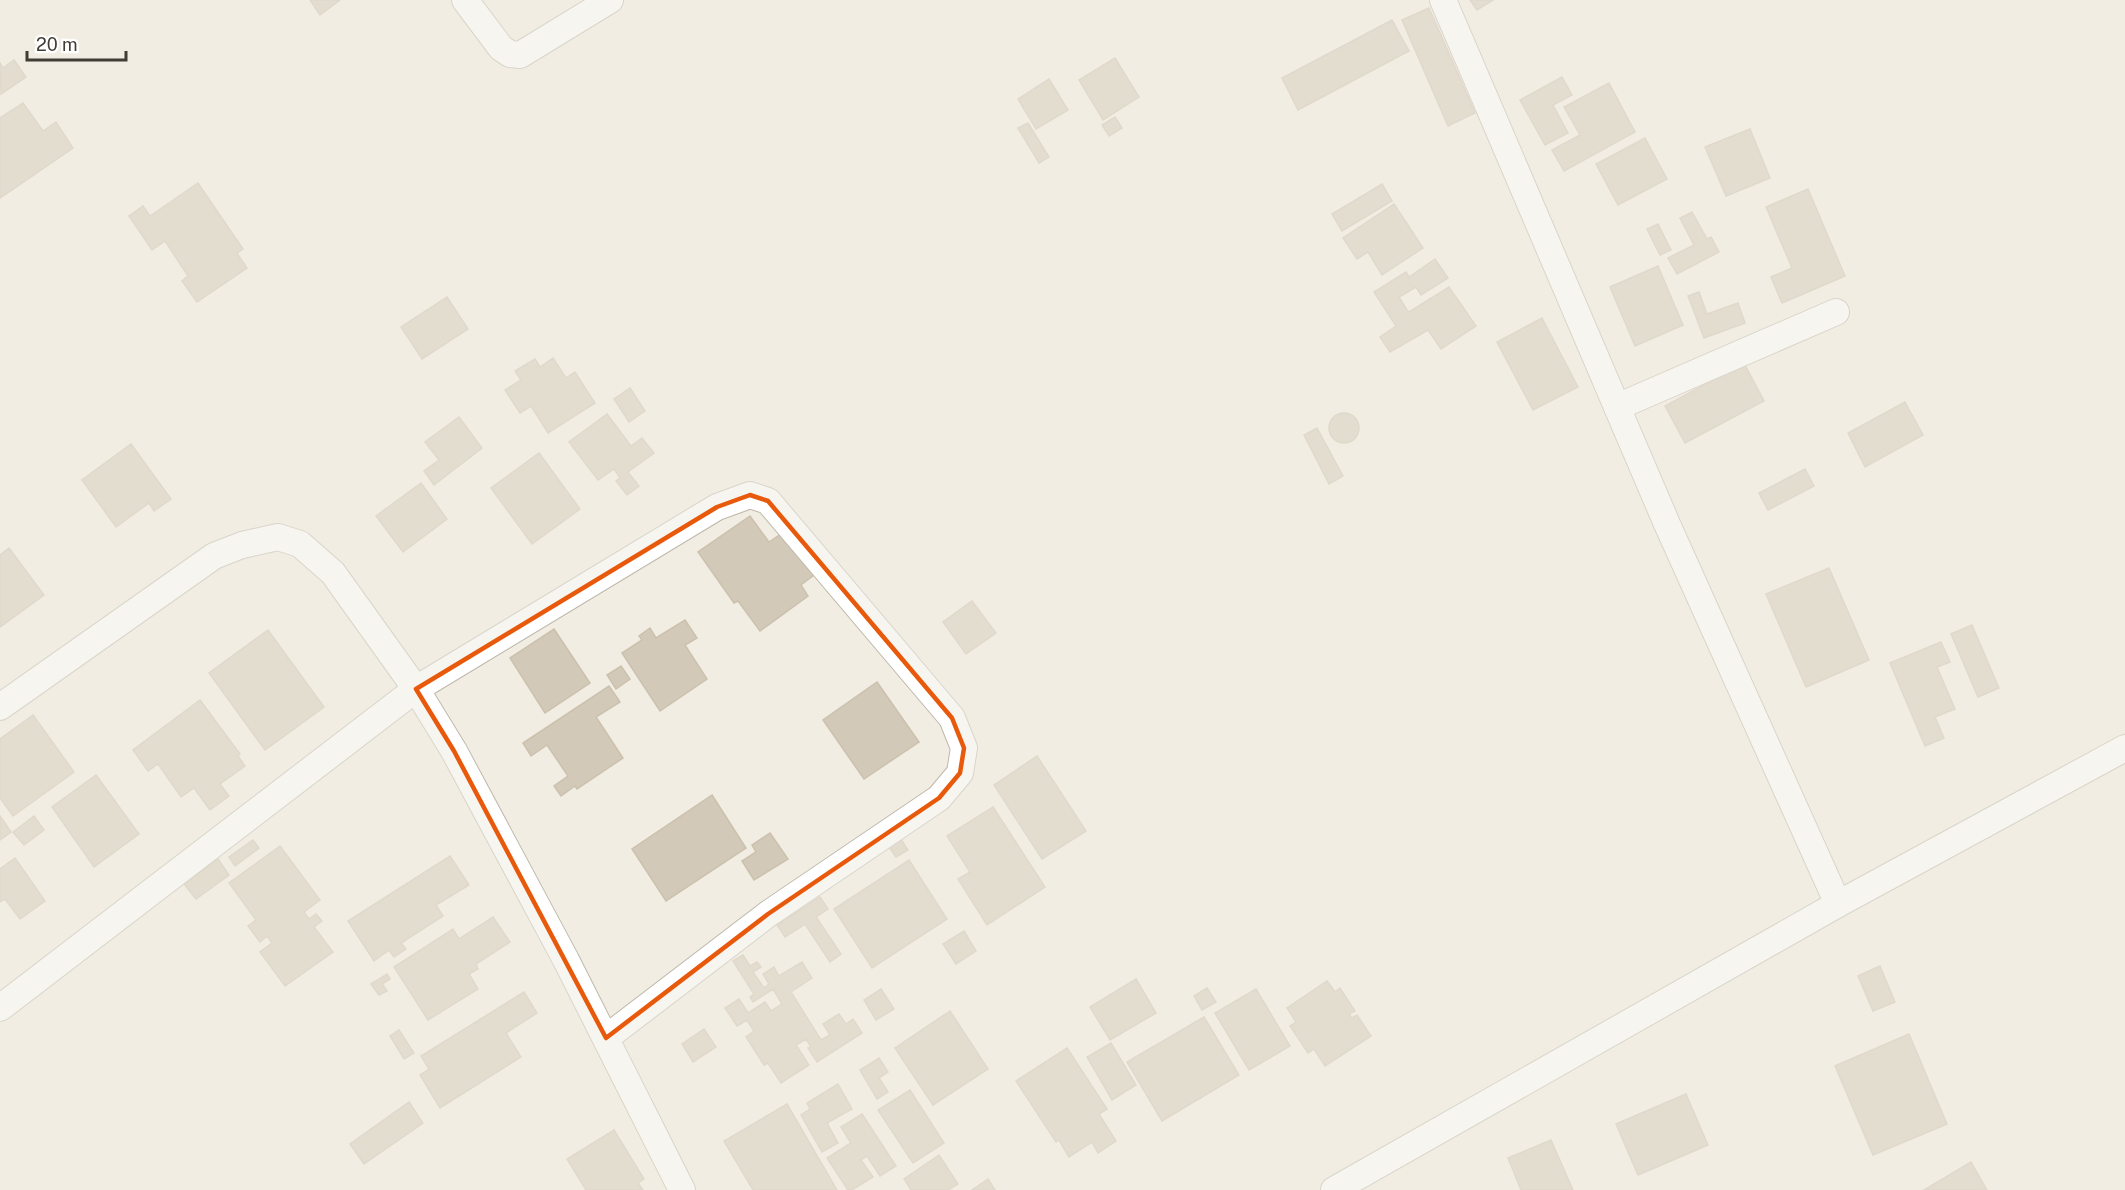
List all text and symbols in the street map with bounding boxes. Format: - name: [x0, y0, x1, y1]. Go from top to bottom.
- scale bar: [27, 24, 126, 62]
- text: 20 m: [36, 34, 78, 55]

